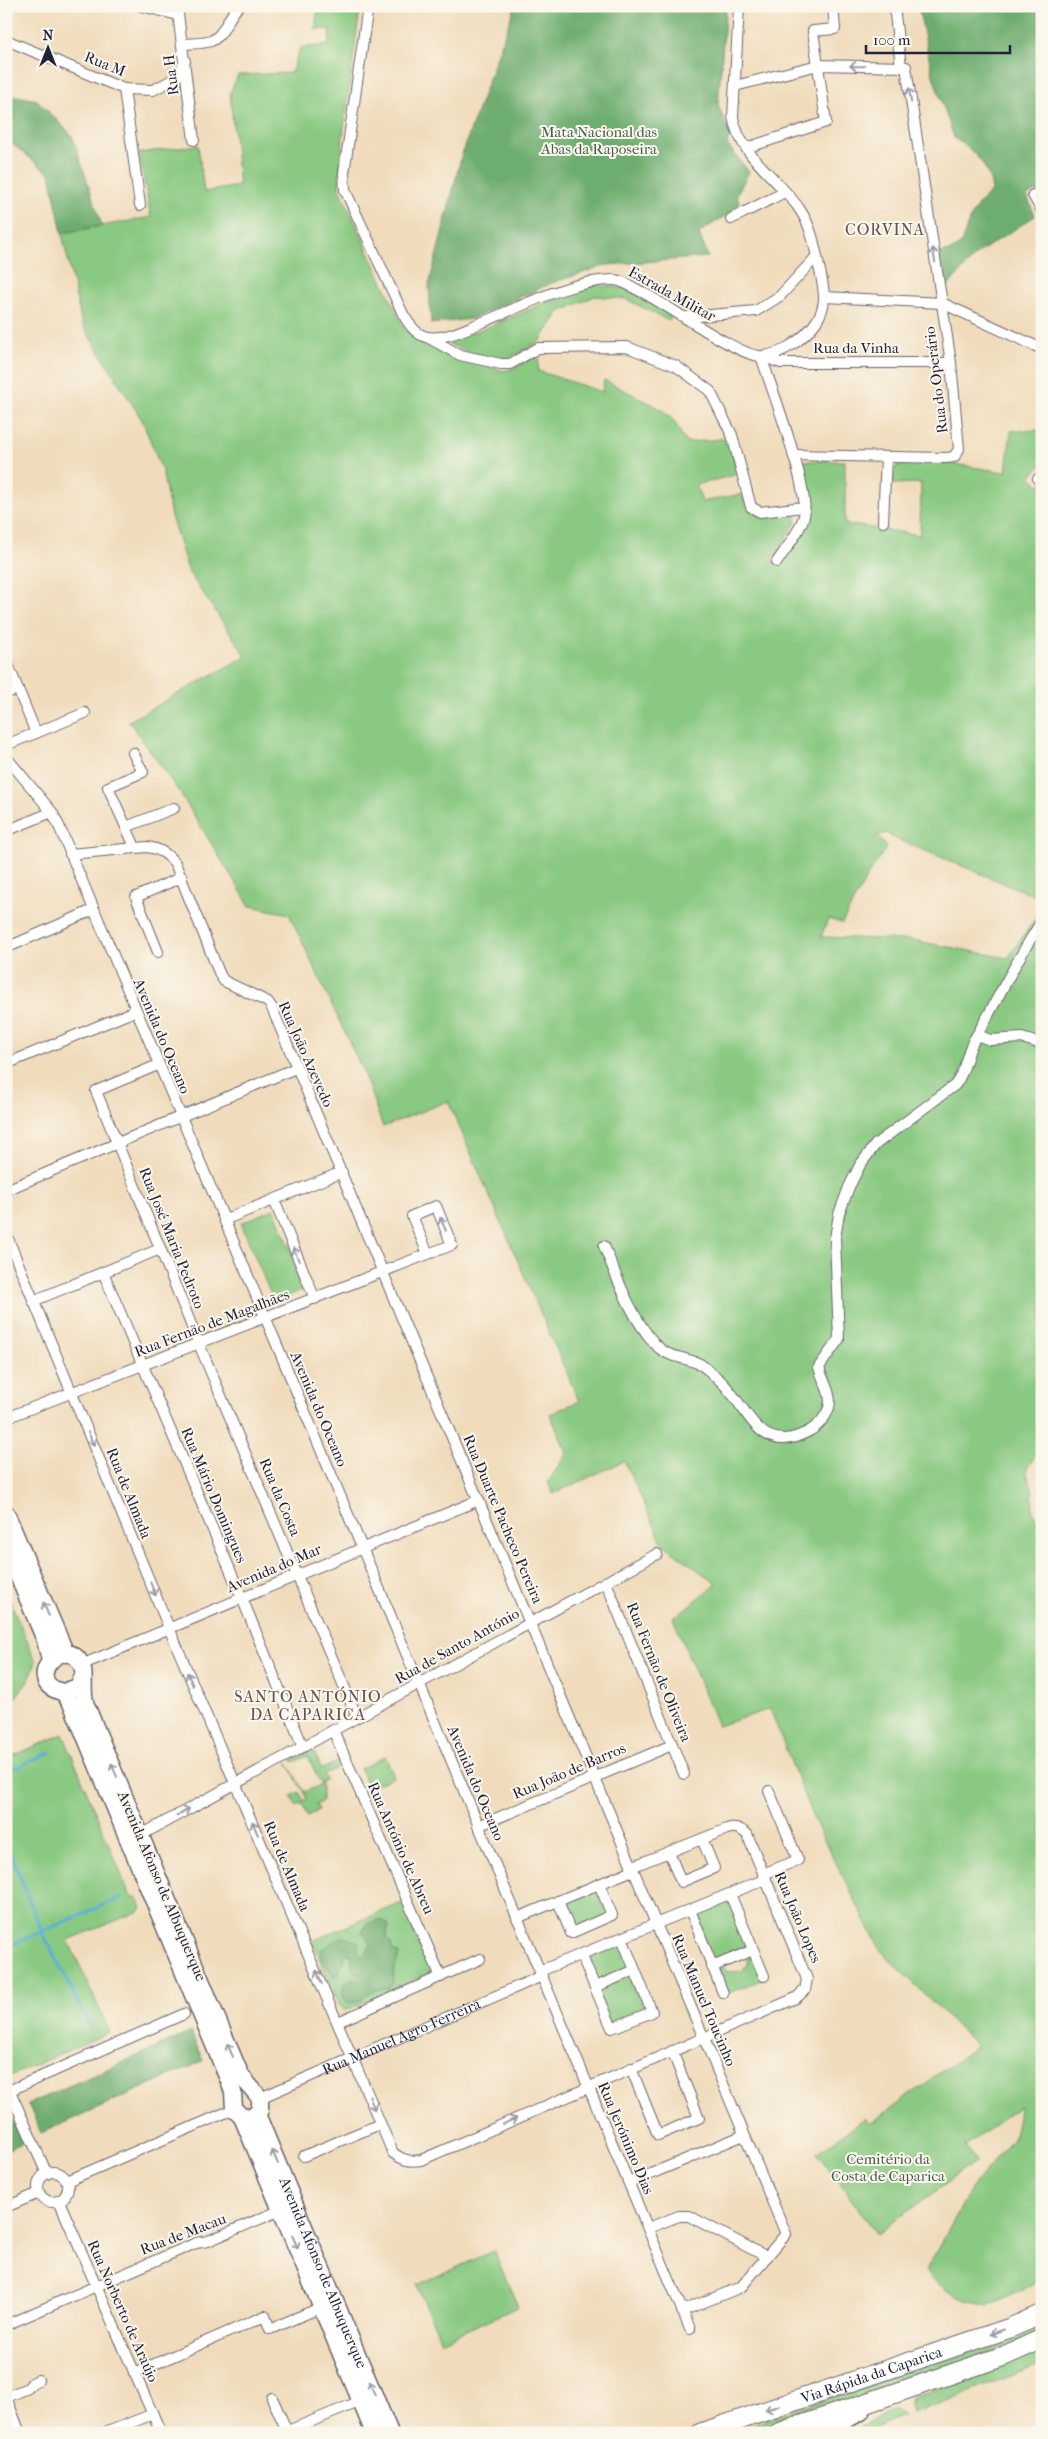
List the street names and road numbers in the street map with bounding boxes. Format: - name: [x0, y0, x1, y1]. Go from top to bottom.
- street label: Rua M: [82, 48, 129, 81]
- street label: Rua H: [160, 53, 182, 97]
- street label: Estrada Militar: [625, 263, 719, 326]
- street label: Rua do Operário: [920, 325, 951, 434]
- street label: Rua da Vinha: [813, 339, 900, 357]
- street label: Avenida do Oceano: [129, 975, 195, 1097]
- street label: Rua João Azevedo: [275, 998, 338, 1110]
- street label: Rua José Maria Pedroto: [135, 1165, 209, 1312]
- street label: Rua Fernão de Magalhães: [132, 1285, 292, 1361]
- street label: Avenida do Oceano: [286, 1348, 352, 1470]
- street label: Rua Mário Domingues: [177, 1424, 251, 1566]
- street label: Rua Duarte Pacheco Pereira: [459, 1432, 547, 1607]
- street label: Rua de Almada: [103, 1445, 156, 1542]
- street label: Rua da Costa: [255, 1455, 305, 1540]
- street label: Avenida do Mar: [223, 1540, 325, 1596]
- street label: Rua Fernão de Oliveira: [623, 1600, 696, 1745]
- street label: Rua de Santo António: [392, 1604, 523, 1688]
- street label: Avenida do Oceano: [443, 1722, 509, 1844]
- street label: Rua João de Barros: [510, 1739, 629, 1803]
- street label: Rua António de Abreu: [364, 1779, 438, 1917]
- street label: Avenida Afonso de Albuquerque: [113, 1787, 210, 1984]
- street label: Rua de Almada: [260, 1818, 315, 1915]
- street label: Rua João Lopes: [771, 1868, 826, 1966]
- street label: Rua Manuel Toucinho: [668, 1931, 740, 2069]
- street label: Rua Manuel Agro-Ferreira: [319, 1994, 484, 2079]
- street label: Rua Jerónimo Dias: [594, 2079, 658, 2197]
- street label: Avenida Afonso de Albuquerque: [275, 2174, 371, 2371]
- street label: Rua de Macau: [137, 2209, 229, 2259]
- street label: Rua Norberto de Araújo: [83, 2237, 163, 2385]
- street label: Via Rápida da Caparica: [798, 2342, 945, 2408]

